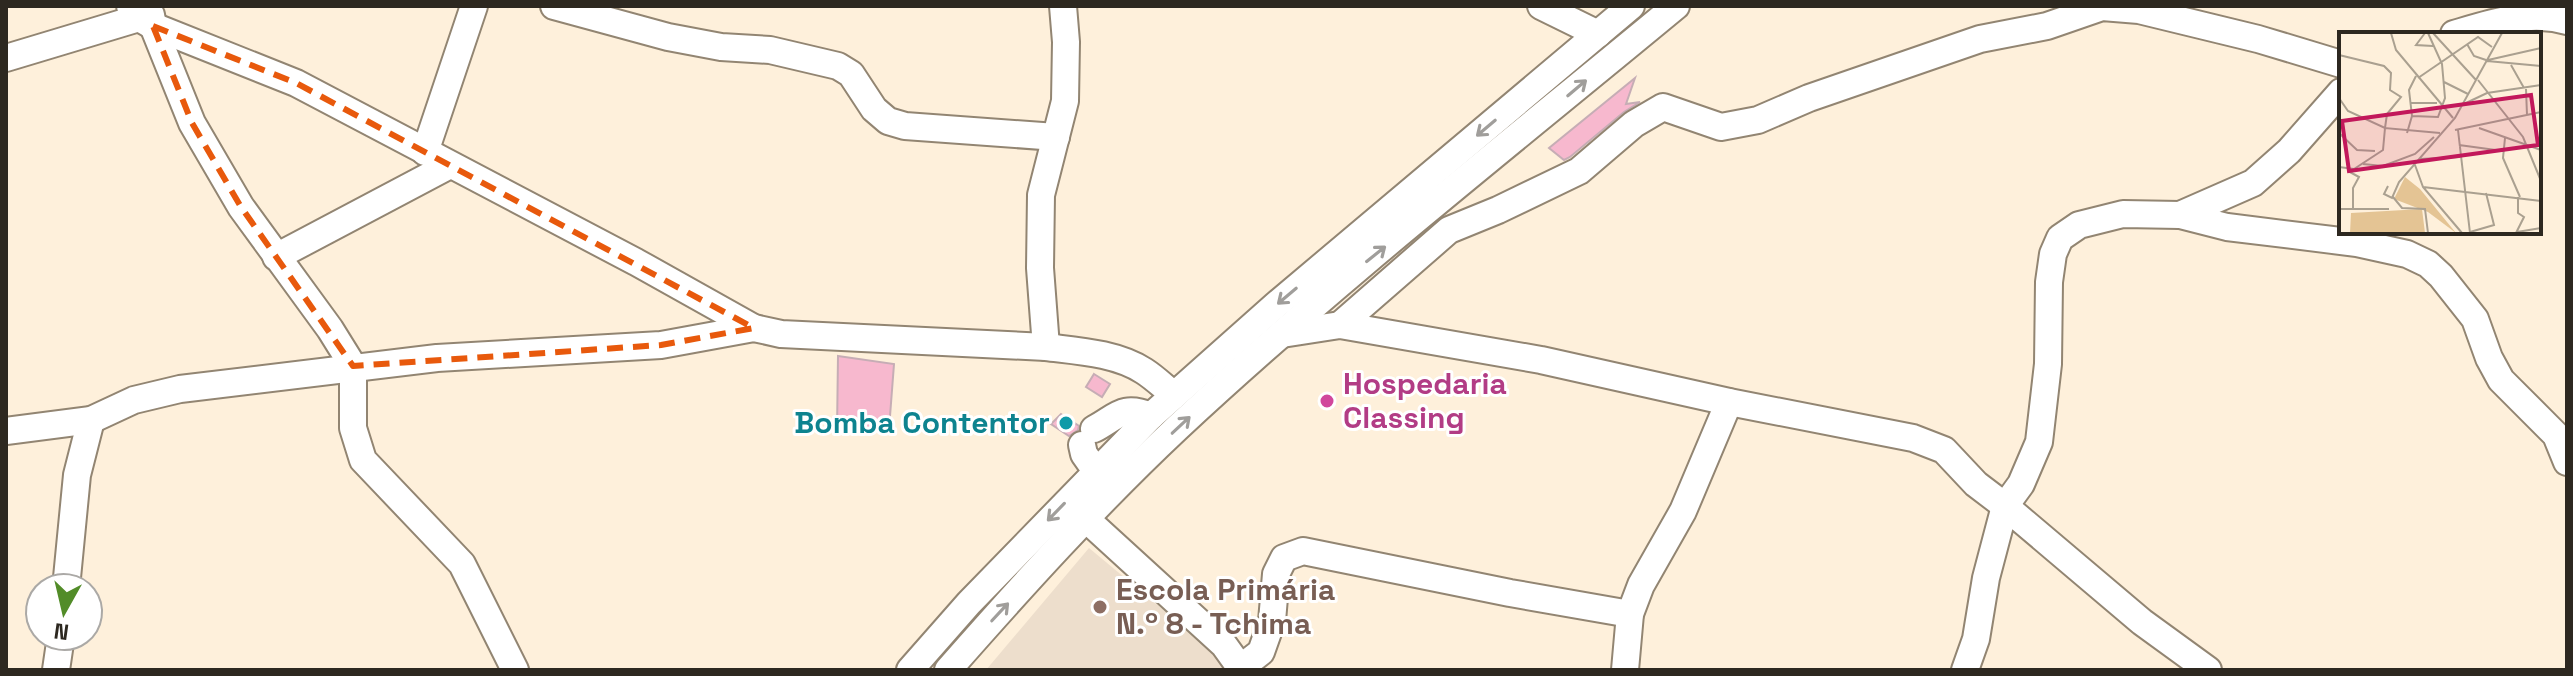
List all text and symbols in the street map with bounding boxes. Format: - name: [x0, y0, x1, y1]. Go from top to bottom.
- inset map: [2339, 32, 2541, 234]
- one-way arrow: [1566, 79, 1587, 97]
- one-way arrow: [1476, 119, 1496, 137]
- one-way arrow: [1365, 245, 1386, 263]
- one-way arrow: [1277, 287, 1297, 305]
- place label: Hospedaria Classing: [1343, 364, 1507, 437]
- marker: Hospedaria Classing: [1318, 392, 1336, 410]
- place label: Bomba Contentor: [794, 403, 1050, 442]
- marker: Bomba Contentor: [1057, 414, 1075, 432]
- one-way arrow: [1170, 416, 1190, 434]
- one-way arrow: [1047, 502, 1066, 522]
- place label: Escola Primária N.º 8 - Tchima: [1116, 570, 1335, 643]
- north arrow: [24, 572, 104, 652]
- marker: Escola Primária N.º 8 - Tchima: [1091, 598, 1109, 616]
- one-way arrow: [990, 602, 1008, 622]
- text: N: [52, 617, 70, 647]

